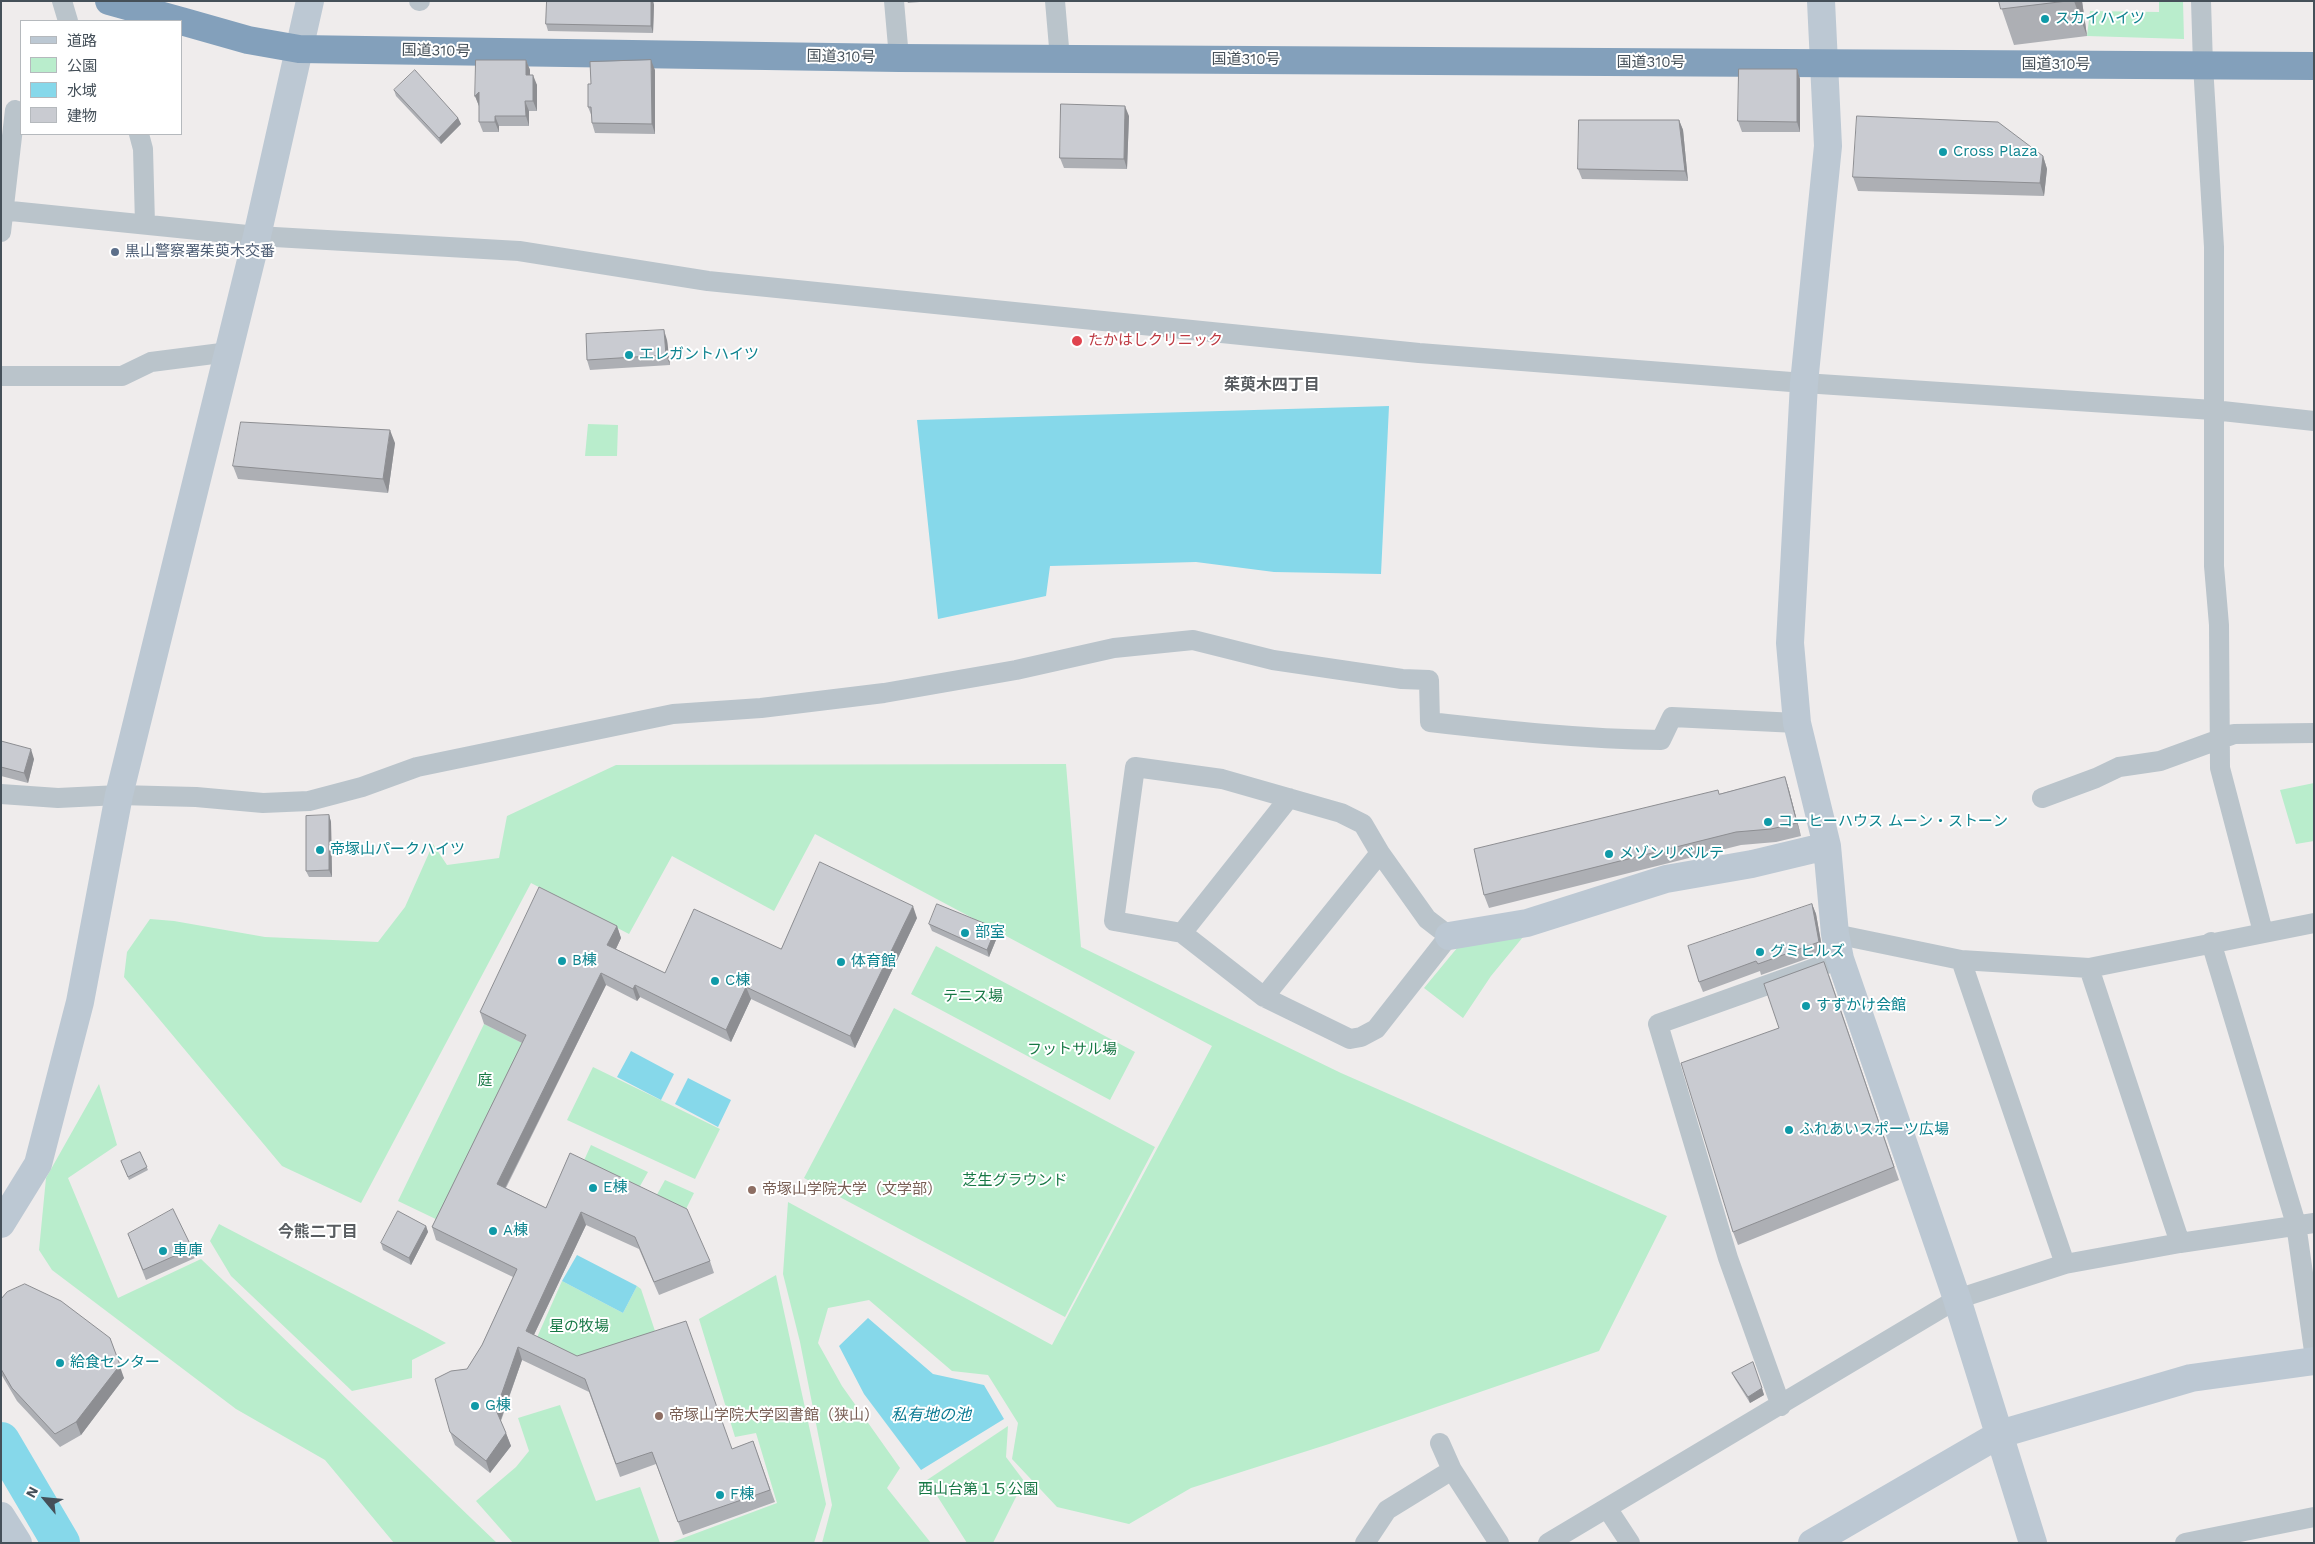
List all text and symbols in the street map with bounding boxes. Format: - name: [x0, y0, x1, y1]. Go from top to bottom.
- place label: スカイハイツ: [2055, 10, 2145, 28]
- marker: スカイハイツ: [2039, 13, 2051, 25]
- legend: [20, 20, 182, 135]
- text: 道路: [67, 32, 97, 50]
- street label: 国道310号: [401, 41, 471, 61]
- street label: 国道310号: [806, 47, 876, 67]
- street label: 国道310号: [1212, 51, 1280, 69]
- street label: 国道310号: [1617, 54, 1685, 72]
- street label: 国道310号: [2022, 56, 2090, 74]
- text: 公園: [67, 57, 97, 75]
- text: 水域: [67, 82, 97, 100]
- text: 建物: [67, 107, 97, 125]
- place label: Cross Plaza: [1953, 143, 2038, 161]
- marker: Cross Plaza: [1937, 146, 1949, 158]
- place label: 黒山警察署茱萸木交番: [125, 243, 275, 261]
- marker: 黒山警察署茱萸木交番: [109, 246, 121, 258]
- place label: たかはしクリニック: [1088, 332, 1223, 350]
- marker: たかはしクリニック: [1070, 334, 1084, 348]
- place label: エレガントハイツ: [639, 346, 759, 364]
- marker: エレガントハイツ: [623, 349, 635, 361]
- district label: 茱萸木四丁目: [1224, 375, 1320, 395]
- place label: コーヒーハウス ムーン・ストーン: [1778, 813, 2008, 831]
- marker: コーヒーハウス ムーン・ストーン: [1762, 816, 1774, 828]
- place label: 帝塚山パークハイツ: [330, 841, 465, 859]
- marker: 帝塚山パークハイツ: [314, 844, 326, 856]
- place label: メゾンリベルテ: [1619, 845, 1724, 863]
- marker: メゾンリベルテ: [1603, 848, 1615, 860]
- place label: 部室: [975, 924, 1005, 942]
- marker: 部室: [959, 927, 971, 939]
- place label: グミヒルズ: [1770, 943, 1845, 961]
- marker: グミヒルズ: [1754, 946, 1766, 958]
- place label: B棟: [572, 952, 597, 970]
- place label: 体育館: [851, 953, 896, 971]
- marker: B棟: [556, 955, 568, 967]
- marker: 体育館: [835, 956, 847, 968]
- place label: C棟: [725, 972, 750, 990]
- marker: C棟: [709, 975, 721, 987]
- park label: テニス場: [943, 988, 1003, 1006]
- place label: すずかけ会館: [1816, 997, 1906, 1015]
- marker: すずかけ会館: [1800, 1000, 1812, 1012]
- park label: フットサル場: [1027, 1041, 1117, 1059]
- park label: 庭: [478, 1072, 492, 1090]
- place label: ふれあいスポーツ広場: [1799, 1121, 1949, 1139]
- marker: ふれあいスポーツ広場: [1783, 1124, 1795, 1136]
- park label: 芝生グラウンド: [963, 1172, 1067, 1190]
- place label: E棟: [603, 1179, 628, 1197]
- place label: 帝塚山学院大学（文学部）: [762, 1181, 942, 1199]
- marker: E棟: [587, 1182, 599, 1194]
- marker: 帝塚山学院大学（文学部）: [746, 1184, 758, 1196]
- district label: 今熊二丁目: [278, 1222, 358, 1242]
- place label: A棟: [503, 1222, 528, 1240]
- marker: A棟: [487, 1225, 499, 1237]
- place label: 車庫: [173, 1242, 203, 1260]
- marker: 車庫: [157, 1245, 169, 1257]
- park label: 星の牧場: [549, 1318, 609, 1336]
- place label: 給食センター: [70, 1354, 160, 1372]
- marker: 給食センター: [54, 1357, 66, 1369]
- place label: G棟: [485, 1397, 511, 1415]
- marker: G棟: [469, 1400, 481, 1412]
- water label: 私有地の池: [891, 1405, 971, 1425]
- place label: 帝塚山学院大学図書館（狭山）: [669, 1407, 879, 1425]
- marker: 帝塚山学院大学図書館（狭山）: [653, 1410, 665, 1422]
- north arrow: [20, 1474, 70, 1524]
- park label: 西山台第１５公園: [918, 1481, 1038, 1499]
- text: N: [22, 1484, 41, 1500]
- place label: F棟: [730, 1486, 754, 1504]
- marker: F棟: [714, 1489, 726, 1501]

